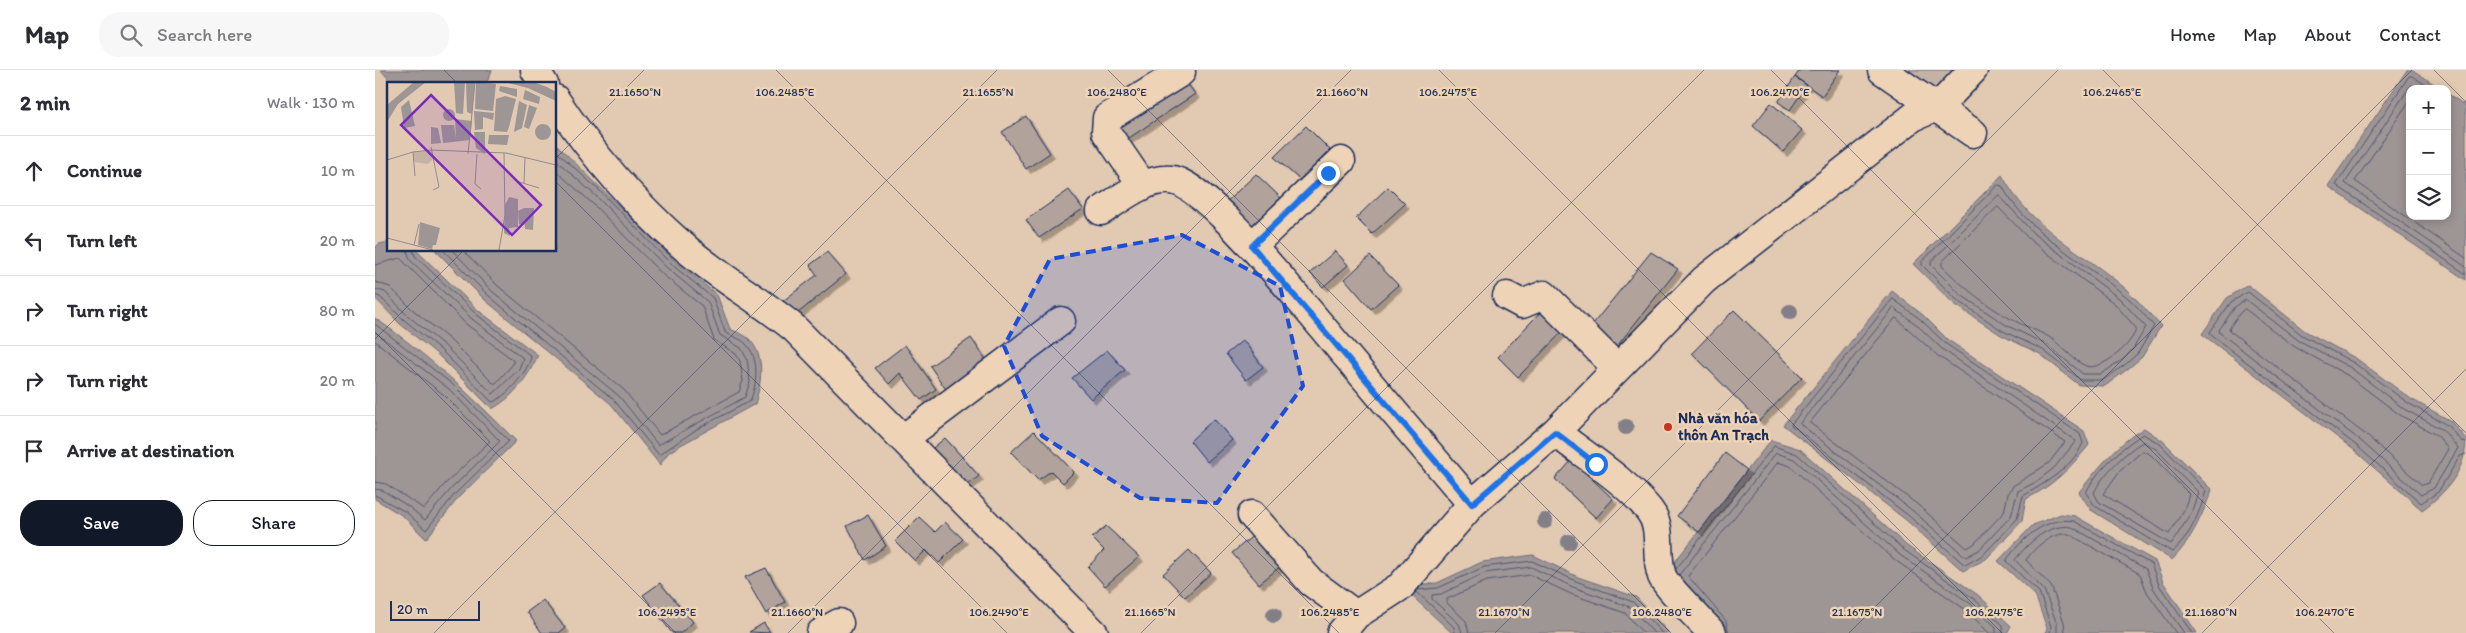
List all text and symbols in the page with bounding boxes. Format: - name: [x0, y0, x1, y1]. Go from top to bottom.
- search box: [99, 12, 449, 57]
- text: Map: [25, 20, 69, 49]
- icon: search: [117, 21, 145, 49]
- text: Search here: [157, 23, 252, 46]
- text: Home: [2170, 24, 2216, 46]
- text: Map: [2244, 24, 2277, 46]
- text: About: [2305, 24, 2351, 46]
- text: Contact: [2379, 24, 2441, 46]
- inset map: [387, 82, 556, 251]
- text: 21.1650°N: [609, 85, 661, 99]
- text: 106.2485°E: [756, 85, 815, 99]
- text: 21.1655°N: [963, 85, 1014, 99]
- text: 106.2480°E: [1087, 85, 1147, 99]
- text: 21.1660°N: [1316, 85, 1368, 99]
- text: 106.2475°E: [1419, 85, 1477, 99]
- text: 106.2470°E: [1750, 85, 1810, 99]
- text: 106.2465°E: [2083, 85, 2142, 99]
- map controls: [2406, 85, 2451, 220]
- button: +: [2406, 85, 2451, 130]
- text: 2 min: [20, 90, 70, 115]
- text: Walk · 130 m: [267, 93, 355, 112]
- button: −: [2406, 130, 2451, 175]
- icon: ahead: [20, 157, 48, 185]
- text: Continue: [67, 159, 142, 182]
- text: 10 m: [321, 161, 355, 180]
- route end: [1317, 162, 1340, 185]
- button: layers: [2406, 175, 2451, 220]
- icon: left: [20, 227, 48, 255]
- text: Turn left: [67, 229, 137, 252]
- text: 20 m: [320, 231, 355, 250]
- icon: right: [20, 297, 48, 325]
- text: Turn right: [67, 299, 148, 322]
- text: 80 m: [319, 301, 355, 320]
- icon: right: [20, 367, 48, 395]
- text: Turn right: [67, 369, 148, 392]
- text: 20 m: [320, 371, 355, 390]
- place label: Nhà văn hóa thôn An Trạch: [1678, 409, 1769, 444]
- marker: Nhà văn hóa thôn An Trạch: [1662, 421, 1674, 433]
- icon: arrive: [20, 437, 48, 465]
- text: Arrive at destination: [67, 439, 234, 462]
- route start: [1585, 453, 1608, 476]
- button: Save: [20, 500, 183, 546]
- button: Share: [193, 500, 355, 546]
- scale bar: [390, 598, 480, 621]
- text: 20 m: [397, 601, 428, 618]
- text: 106.2495°E: [638, 605, 697, 619]
- text: 21.1660°N: [771, 605, 823, 619]
- text: 106.2490°E: [969, 605, 1029, 619]
- text: 21.1665°N: [1124, 605, 1176, 619]
- text: 106.2485°E: [1301, 605, 1360, 619]
- text: 21.1670°N: [1478, 605, 1530, 619]
- text: 106.2480°E: [1632, 605, 1692, 619]
- text: 21.1675°N: [1832, 605, 1882, 619]
- text: 106.2475°E: [1965, 605, 2023, 619]
- text: 21.1680°N: [2185, 605, 2237, 619]
- text: 106.2470°E: [2295, 605, 2355, 619]

